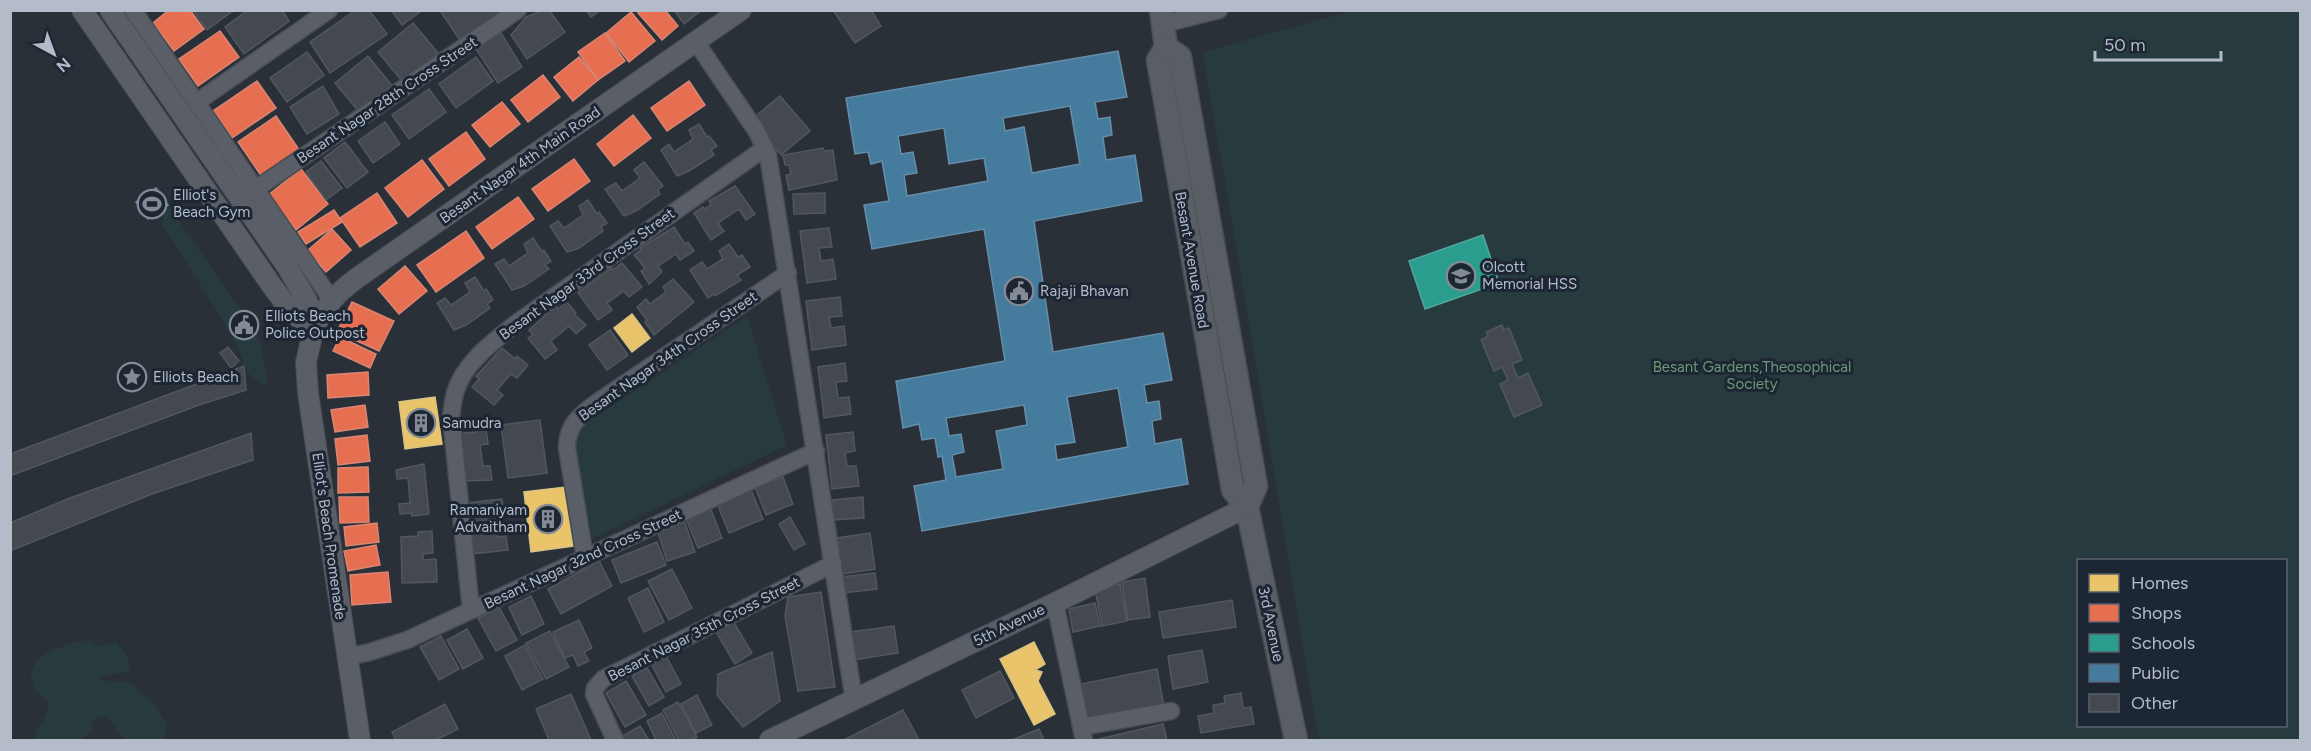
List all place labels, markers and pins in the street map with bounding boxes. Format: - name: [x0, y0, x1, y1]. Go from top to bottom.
- place label: Elliot's Beach Gym: [173, 186, 250, 221]
- sports icon: Elliot's Beach Gym: [136, 188, 168, 220]
- place label: Olcott Memorial HSS: [1482, 258, 1577, 293]
- school or university icon: Olcott Memorial HSS: [1445, 260, 1477, 292]
- public building icon: Rajaji Bhavan: [1003, 275, 1035, 307]
- place label: Rajaji Bhavan: [1040, 282, 1129, 300]
- place label: Elliots Beach Police Outpost: [265, 307, 365, 342]
- public building icon: Elliots Beach Police Outpost: [228, 309, 260, 341]
- place icon: Elliots Beach: [116, 361, 148, 393]
- place label: Elliots Beach: [153, 368, 239, 386]
- building icon: Samudra: [405, 407, 437, 439]
- place label: Samudra: [442, 414, 502, 432]
- place label: Ramaniyam Advaitham: [450, 501, 527, 536]
- building icon: Ramaniyam Advaitham: [532, 503, 564, 535]

